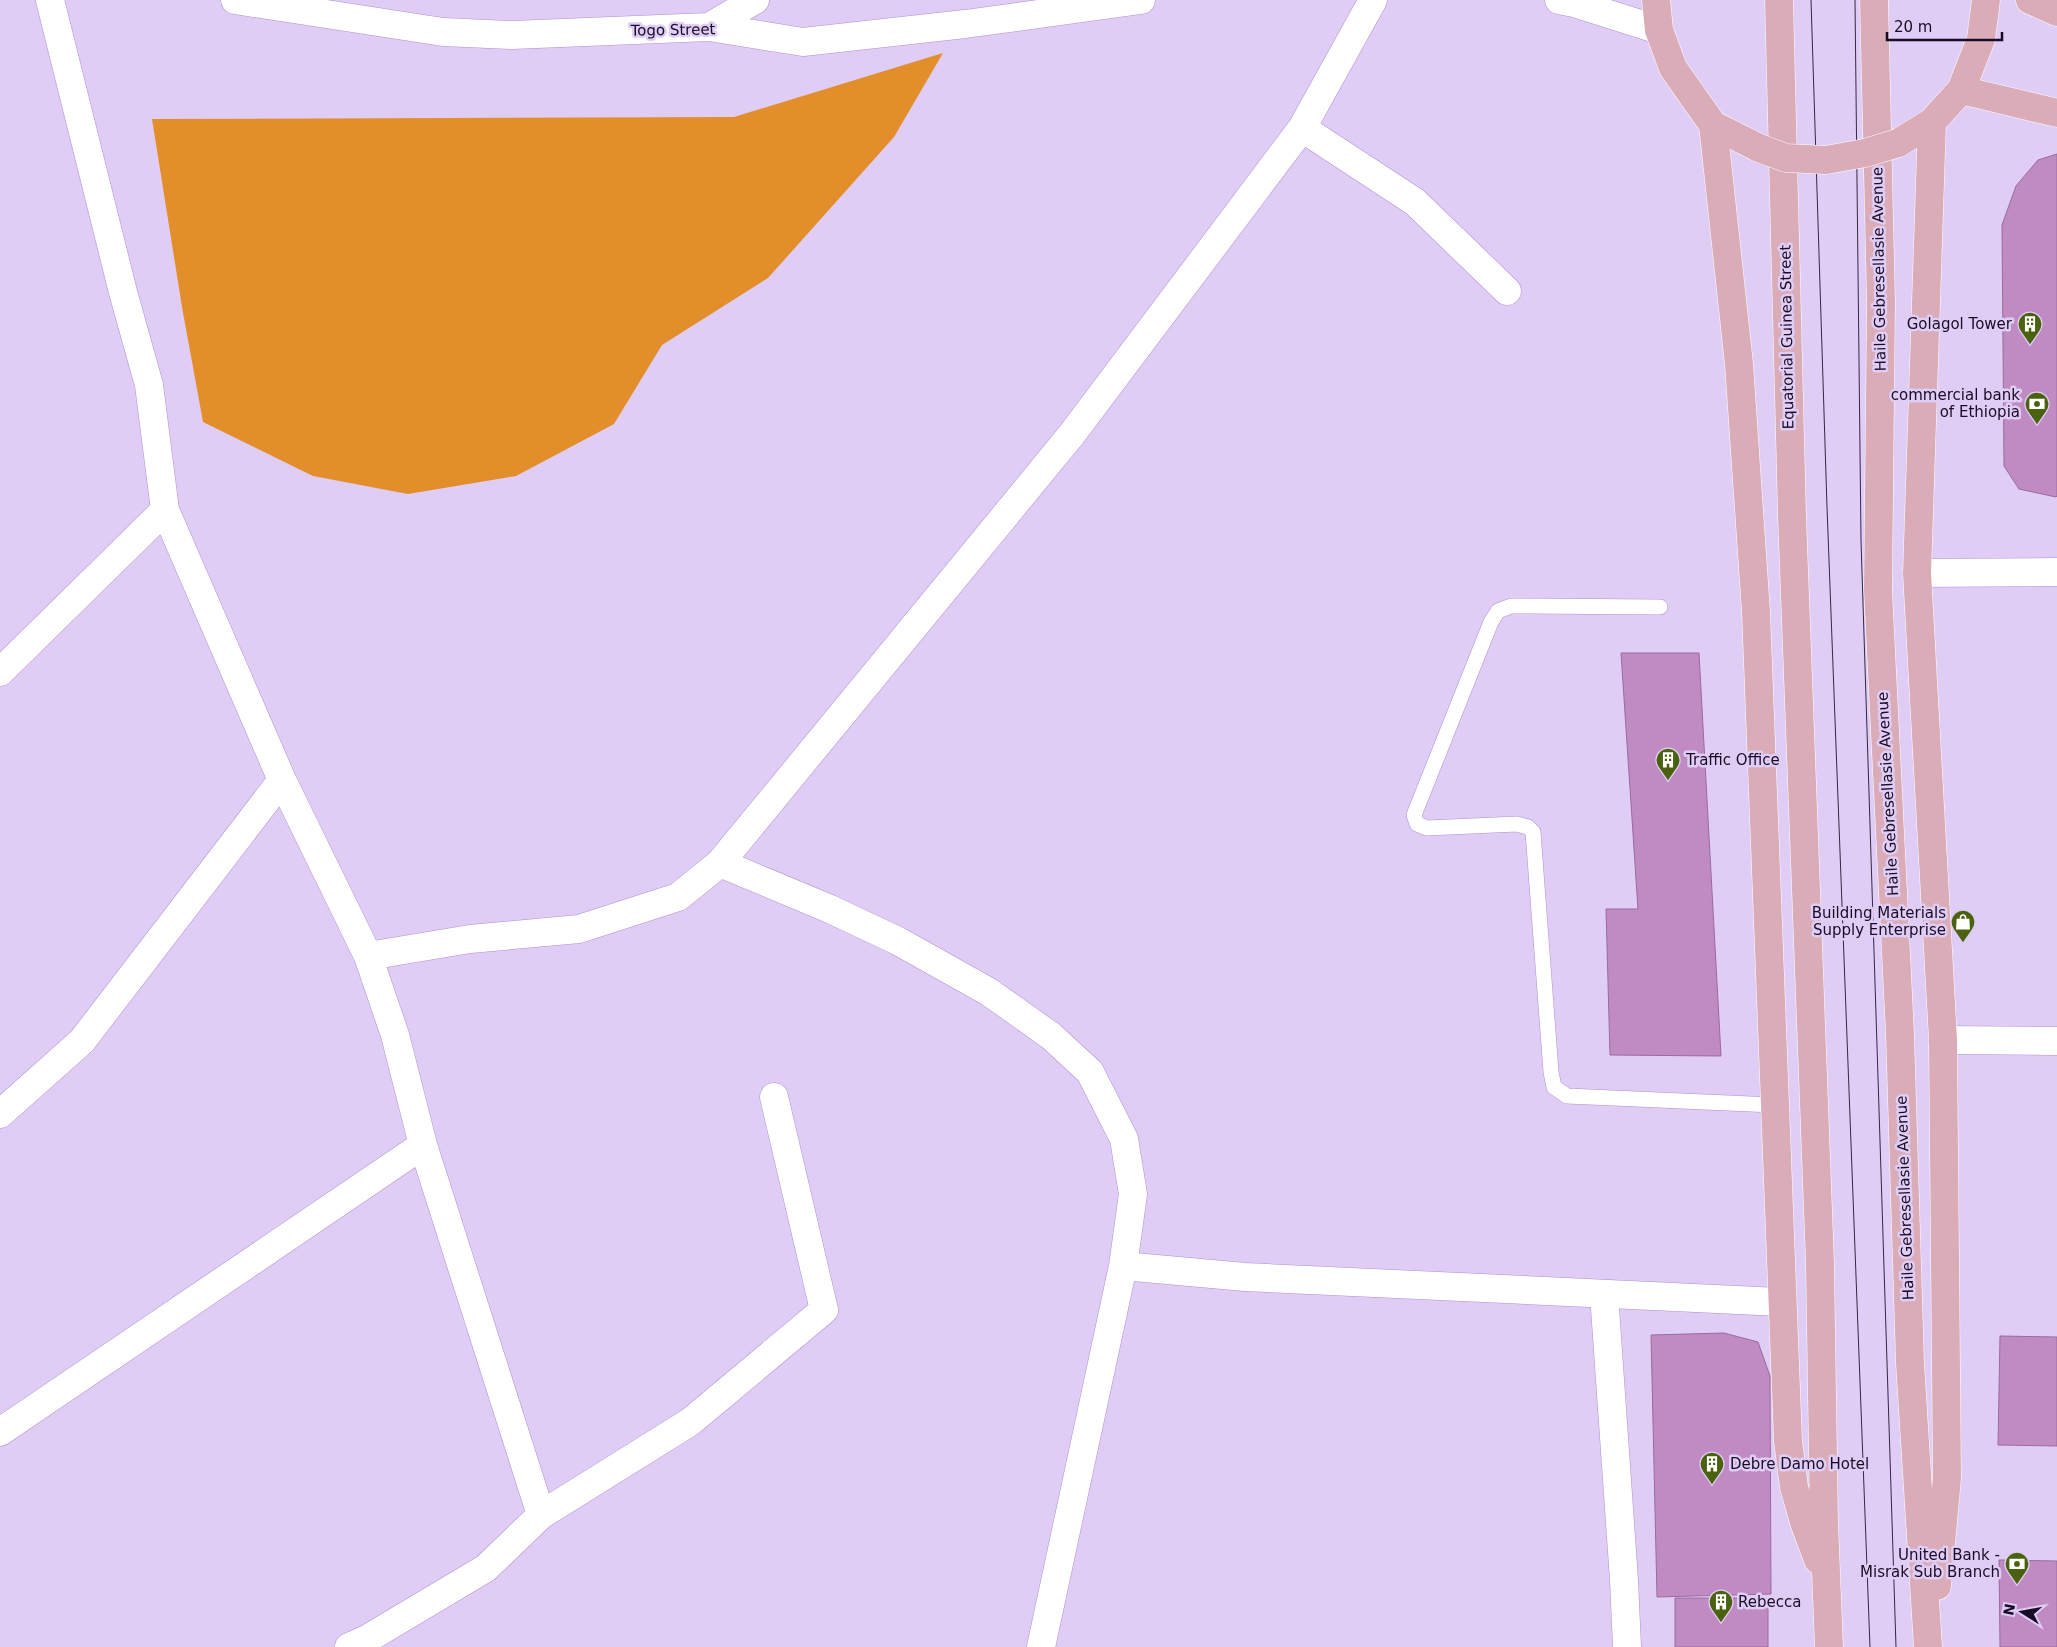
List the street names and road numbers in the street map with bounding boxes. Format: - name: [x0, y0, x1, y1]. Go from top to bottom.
- street label: Togo Street: [629, 20, 716, 40]
- street label: Haile Gebresellasie Avenue: [1868, 167, 1890, 371]
- street label: Equatorial Guinea Street: [1776, 244, 1798, 430]
- street label: Haile Gebresellasie Avenue: [1874, 691, 1902, 897]
- street label: Haile Gebresellasie Avenue: [1892, 1095, 1918, 1301]

